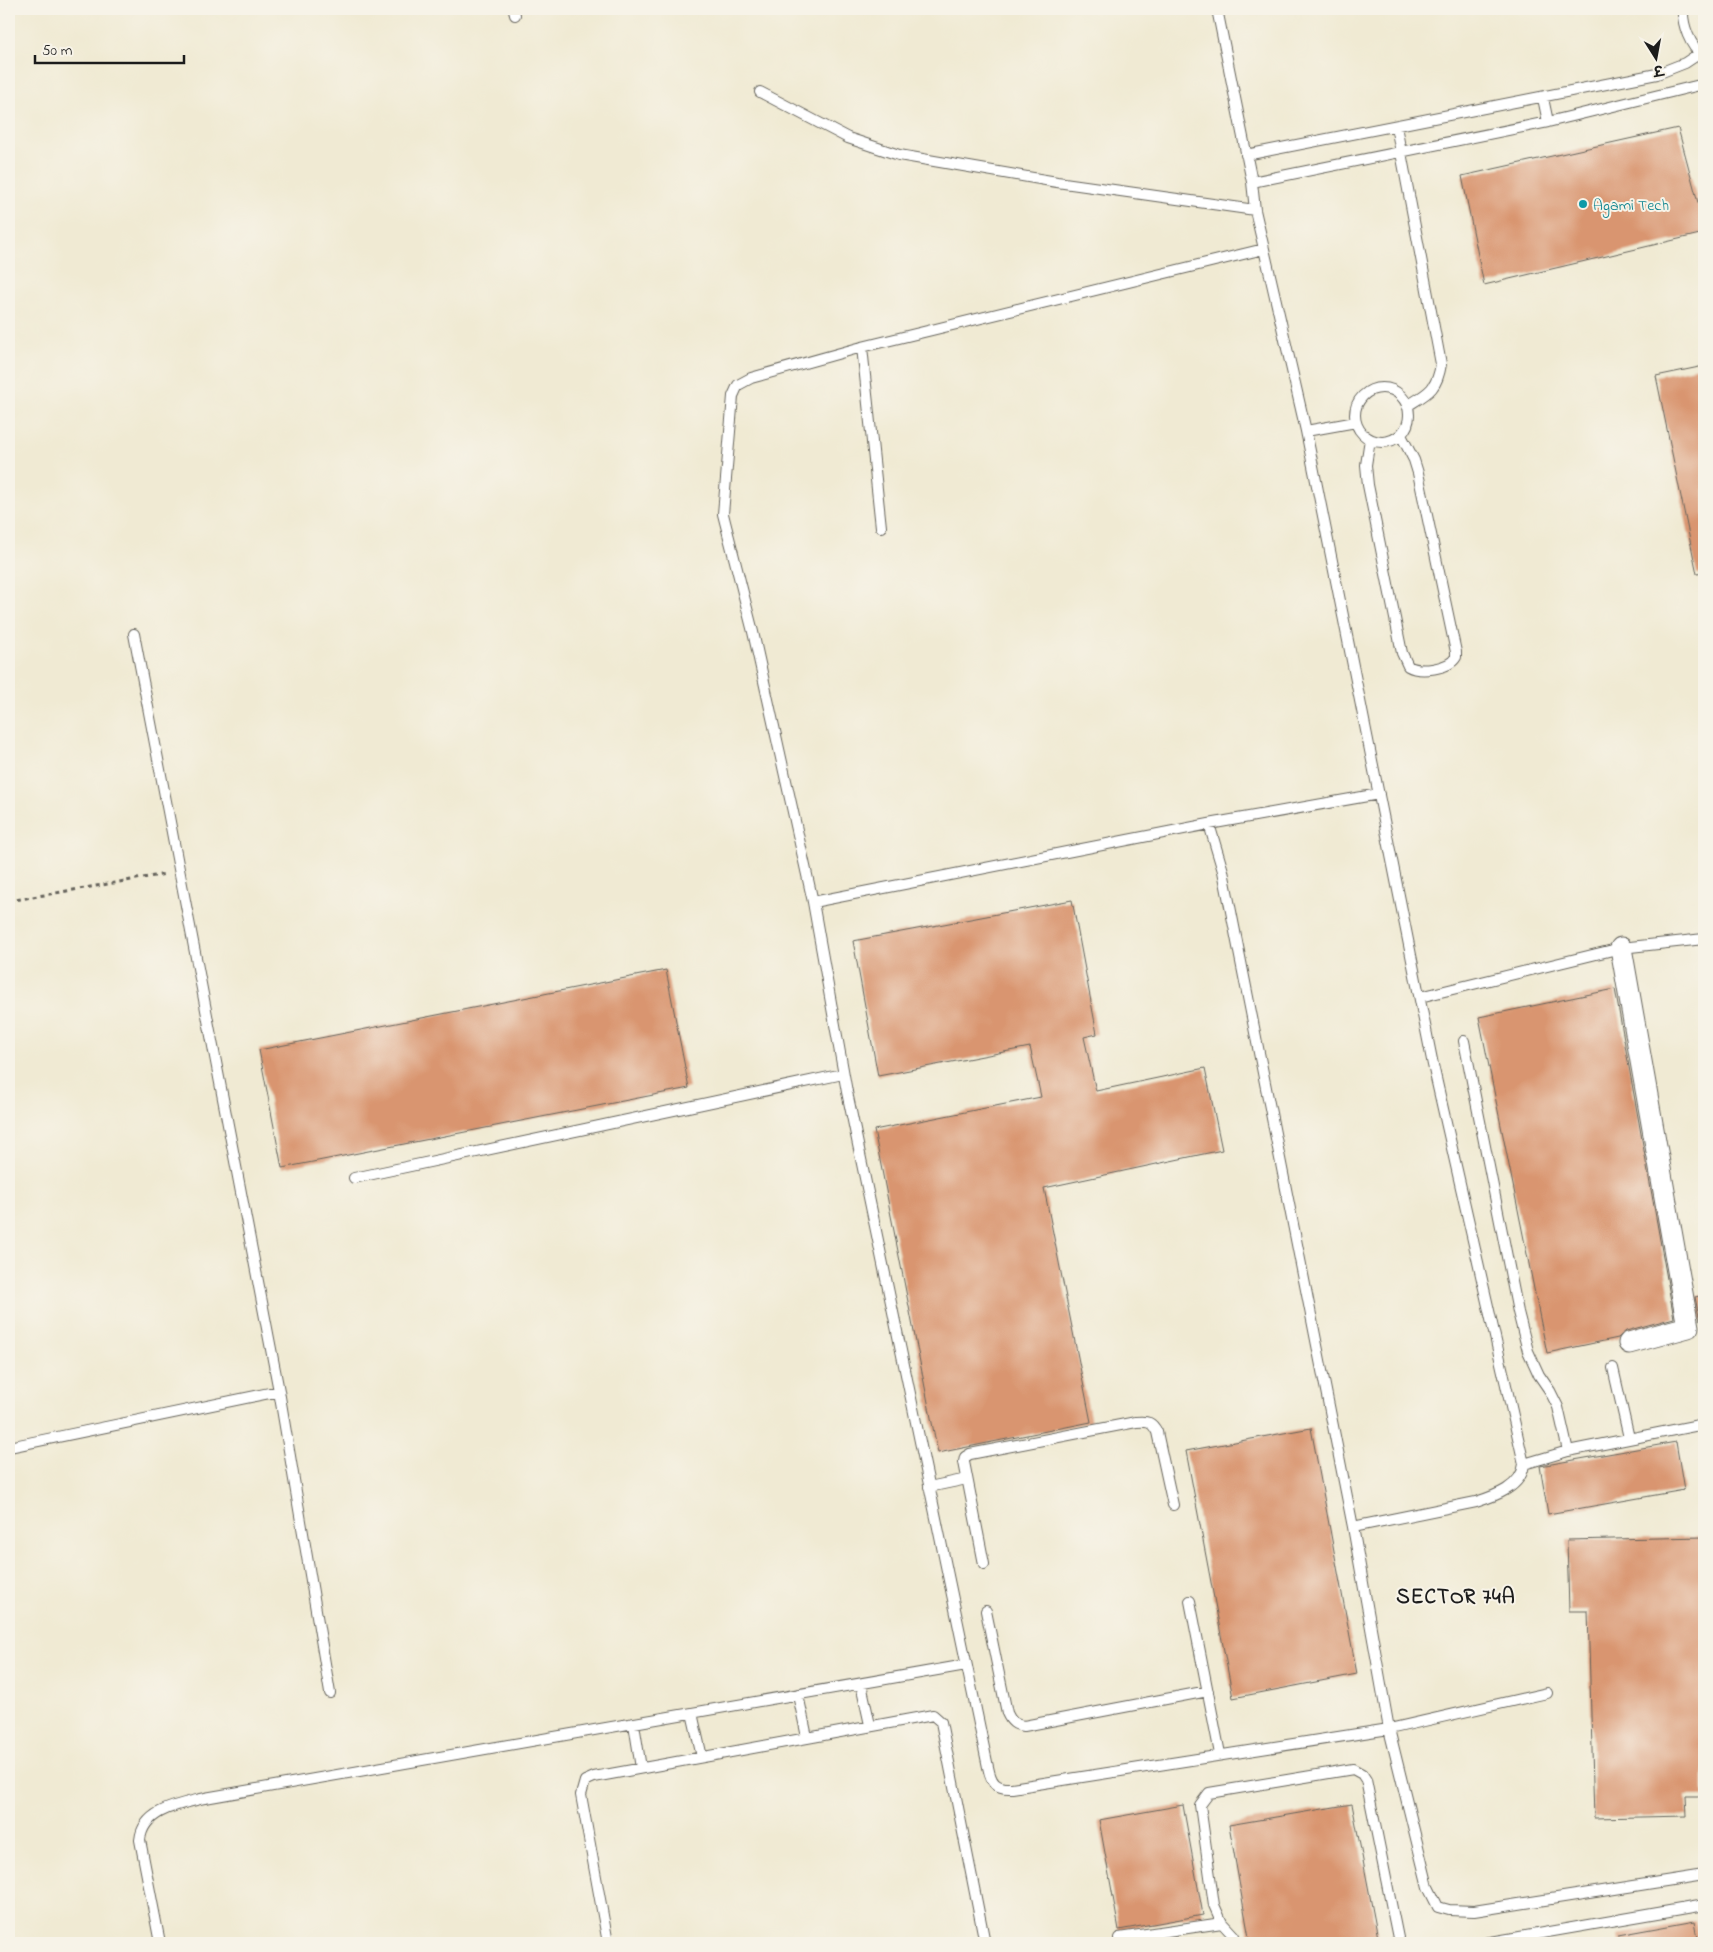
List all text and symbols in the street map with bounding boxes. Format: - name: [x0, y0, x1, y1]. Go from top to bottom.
- scale bar: [35, 32, 184, 64]
- north arrow: [1630, 32, 1680, 82]
- text: 50 m: [42, 40, 73, 62]
- text: उ: [1650, 58, 1667, 81]
- place label: Agami Tech: [1593, 194, 1669, 218]
- marker: Agami Tech: [1577, 198, 1589, 210]
- district label: SECTOR 74A: [1396, 1583, 1516, 1613]

